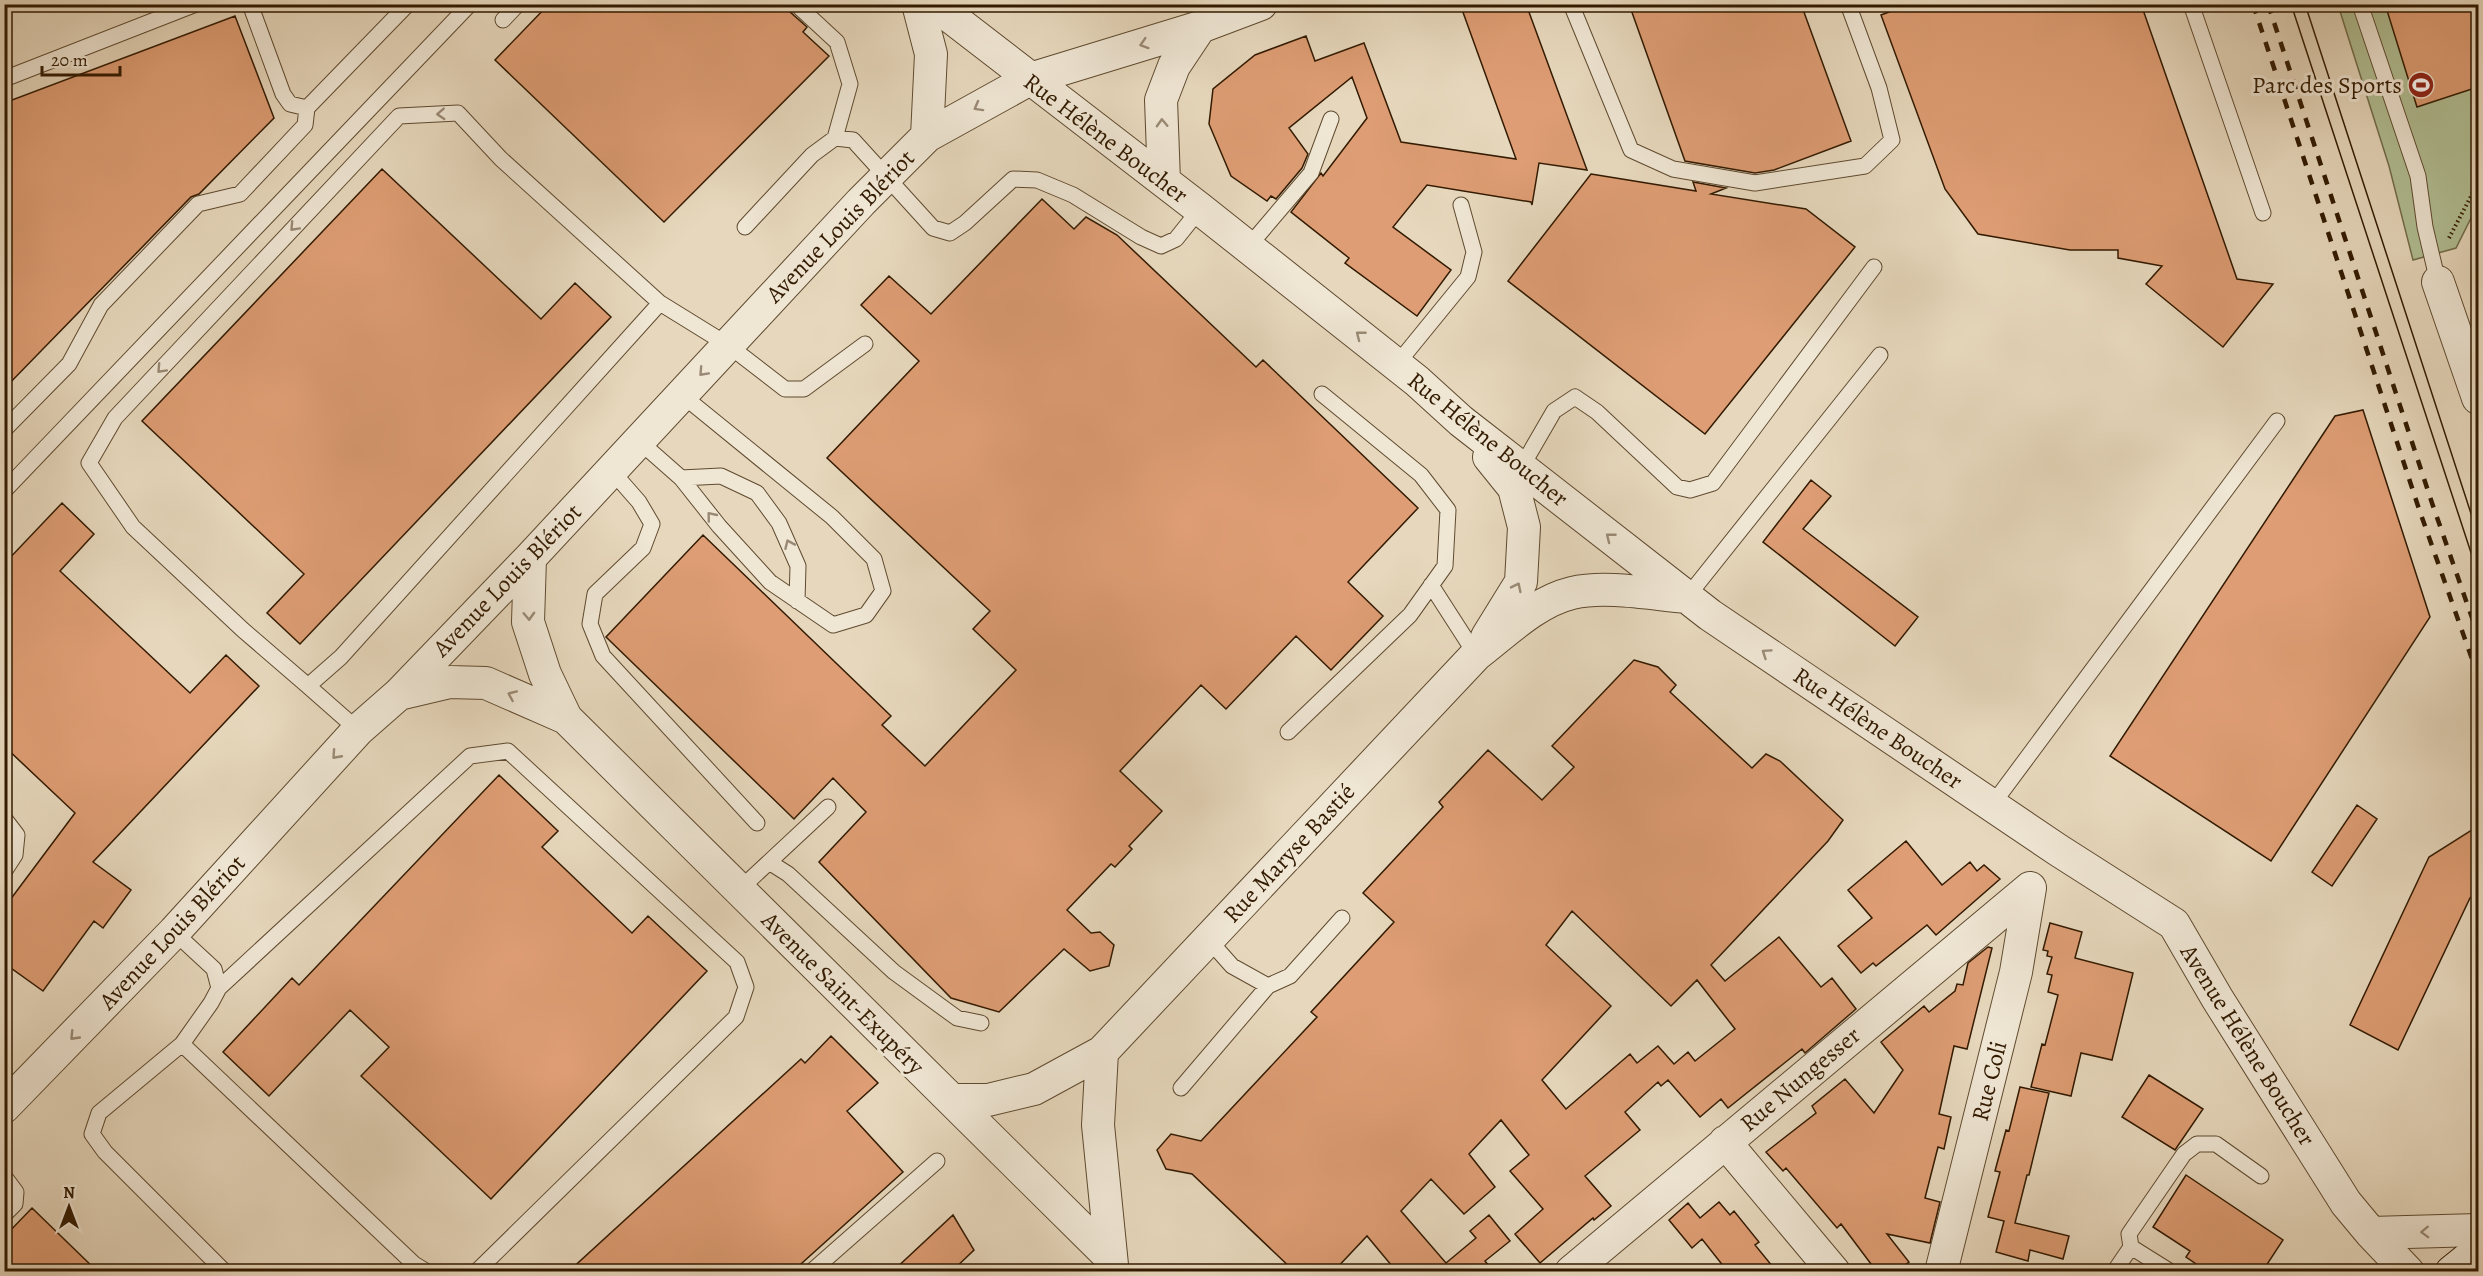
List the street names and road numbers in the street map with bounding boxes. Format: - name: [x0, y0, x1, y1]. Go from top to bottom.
- street label: Rue Hélène Boucher: [1017, 66, 1195, 210]
- street label: Avenue Louis Blériot: [758, 142, 921, 310]
- street label: Rue Hélène Boucher: [1401, 364, 1575, 514]
- street label: Avenue Louis Blériot: [425, 496, 588, 664]
- street label: Rue Hélène Boucher: [1787, 659, 1969, 797]
- street label: Rue Maryse Bastié: [1216, 776, 1362, 930]
- street label: Avenue Louis Blériot: [91, 847, 252, 1017]
- street label: Avenue Saint-Exupéry: [754, 904, 932, 1082]
- street label: Avenue Hélène Boucher: [2172, 937, 2323, 1152]
- street label: Rue Nungesser: [1733, 1019, 1867, 1139]
- street label: Rue Coli: [1964, 1038, 2014, 1124]

